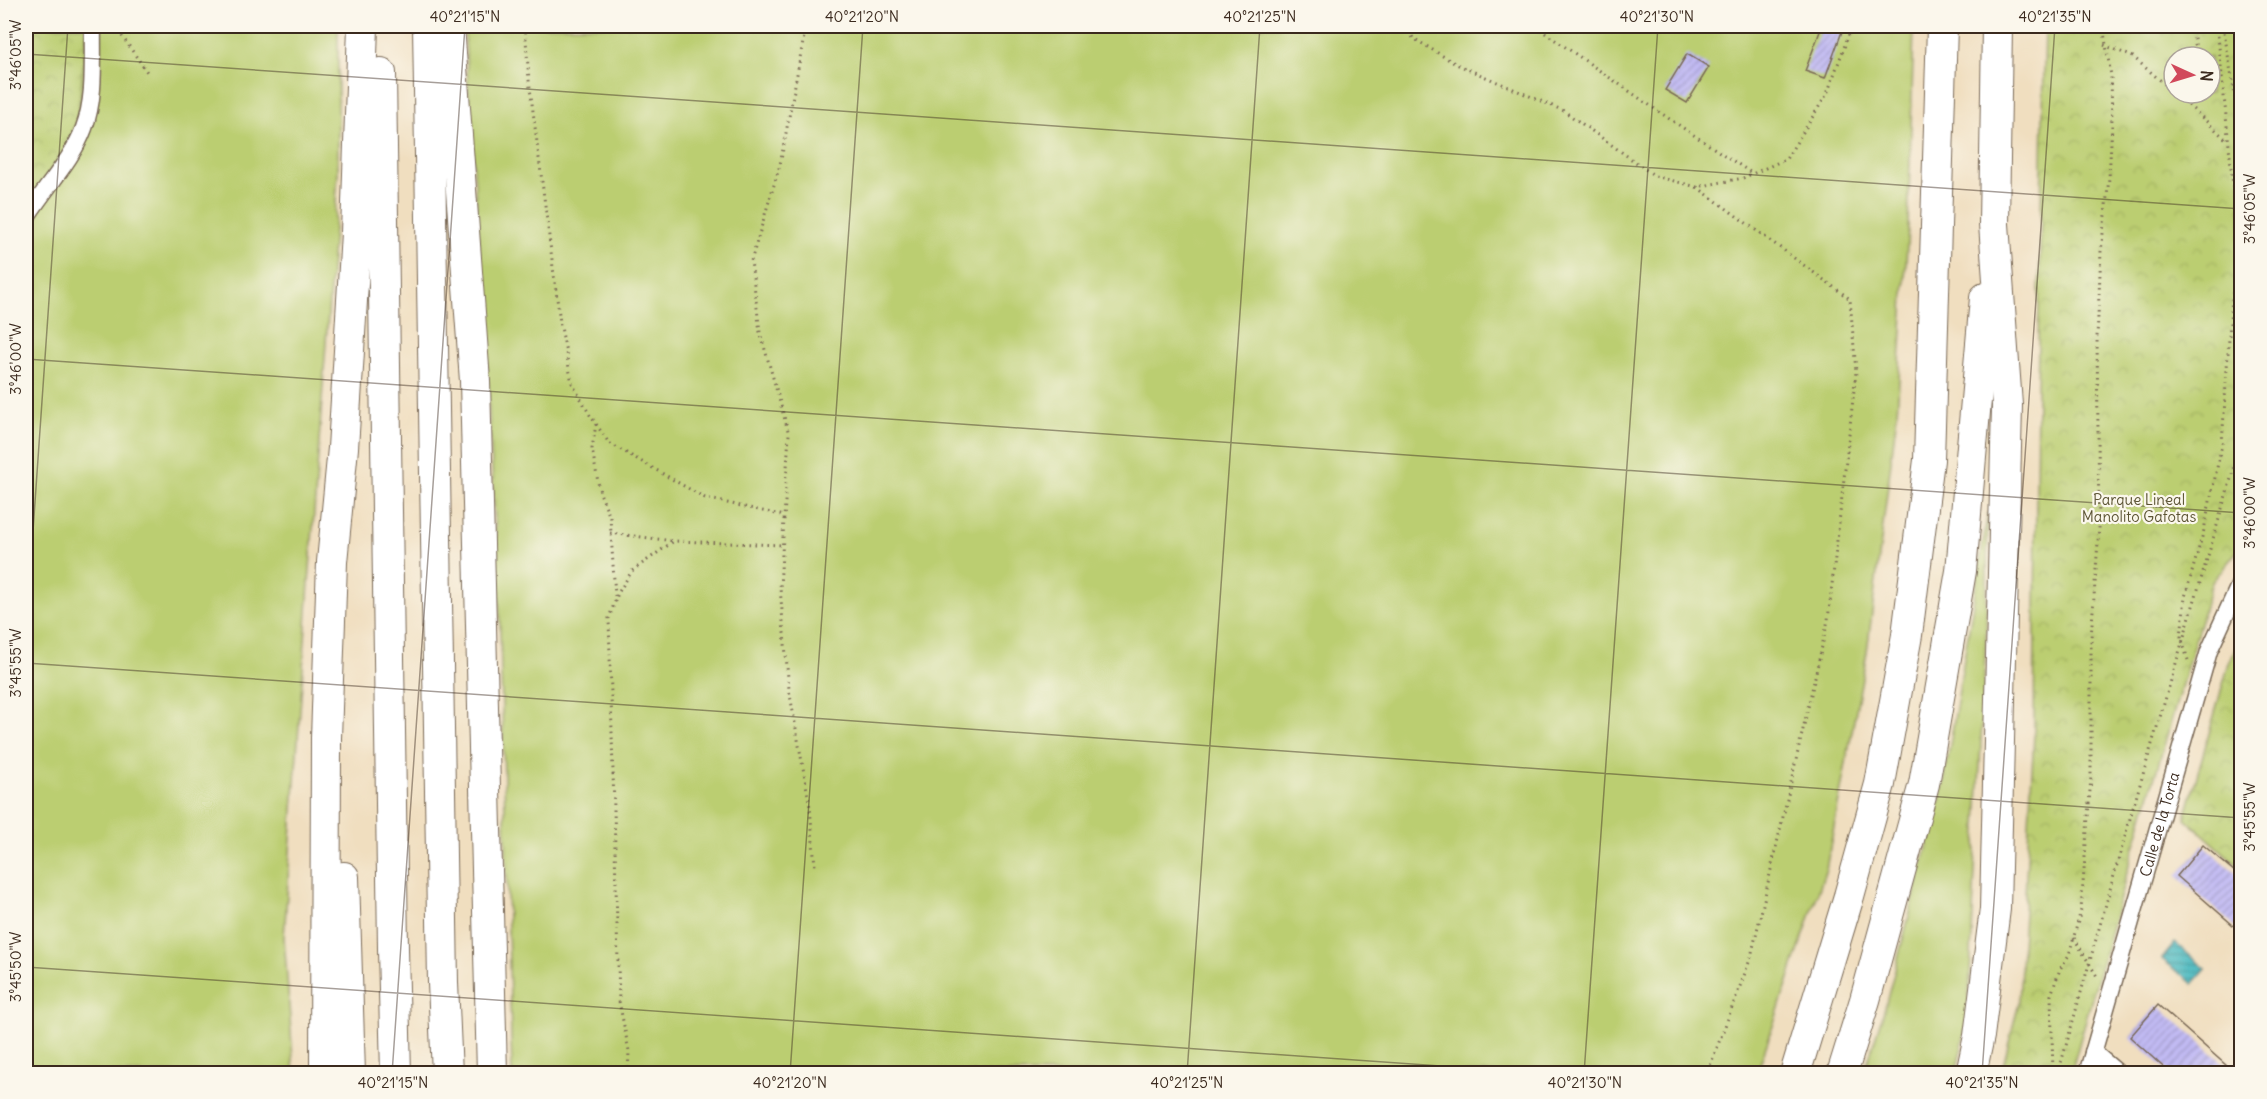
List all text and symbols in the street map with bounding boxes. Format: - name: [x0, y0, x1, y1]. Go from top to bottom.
- text: 40°21'15"N: [430, 7, 500, 26]
- text: 40°21'20"N: [825, 7, 899, 26]
- text: 40°21'25"N: [1224, 7, 1296, 26]
- text: 40°21'30"N: [1620, 7, 1694, 26]
- text: 40°21'35"N: [2018, 7, 2092, 26]
- text: 3°46'05"W: [6, 19, 25, 90]
- north arrow: [2162, 45, 2222, 105]
- text: N: [2197, 70, 2217, 82]
- text: 3°46'05"W: [2240, 173, 2259, 244]
- text: 3°46'00"W: [6, 323, 25, 395]
- text: 3°46'00"W: [2240, 477, 2259, 549]
- park label: Parque Lineal Manolito Gafotas: [2082, 490, 2196, 526]
- text: 3°45'55"W: [6, 628, 25, 698]
- street label: Calle de la Torta: [2135, 769, 2183, 879]
- text: 3°45'55"W: [2240, 782, 2259, 852]
- text: 3°45'50"W: [6, 931, 25, 1002]
- text: 40°21'15"N: [358, 1073, 428, 1092]
- text: 40°21'20"N: [753, 1073, 827, 1092]
- text: 40°21'25"N: [1151, 1073, 1223, 1092]
- text: 40°21'30"N: [1548, 1073, 1622, 1092]
- text: 40°21'35"N: [1945, 1073, 2019, 1092]

